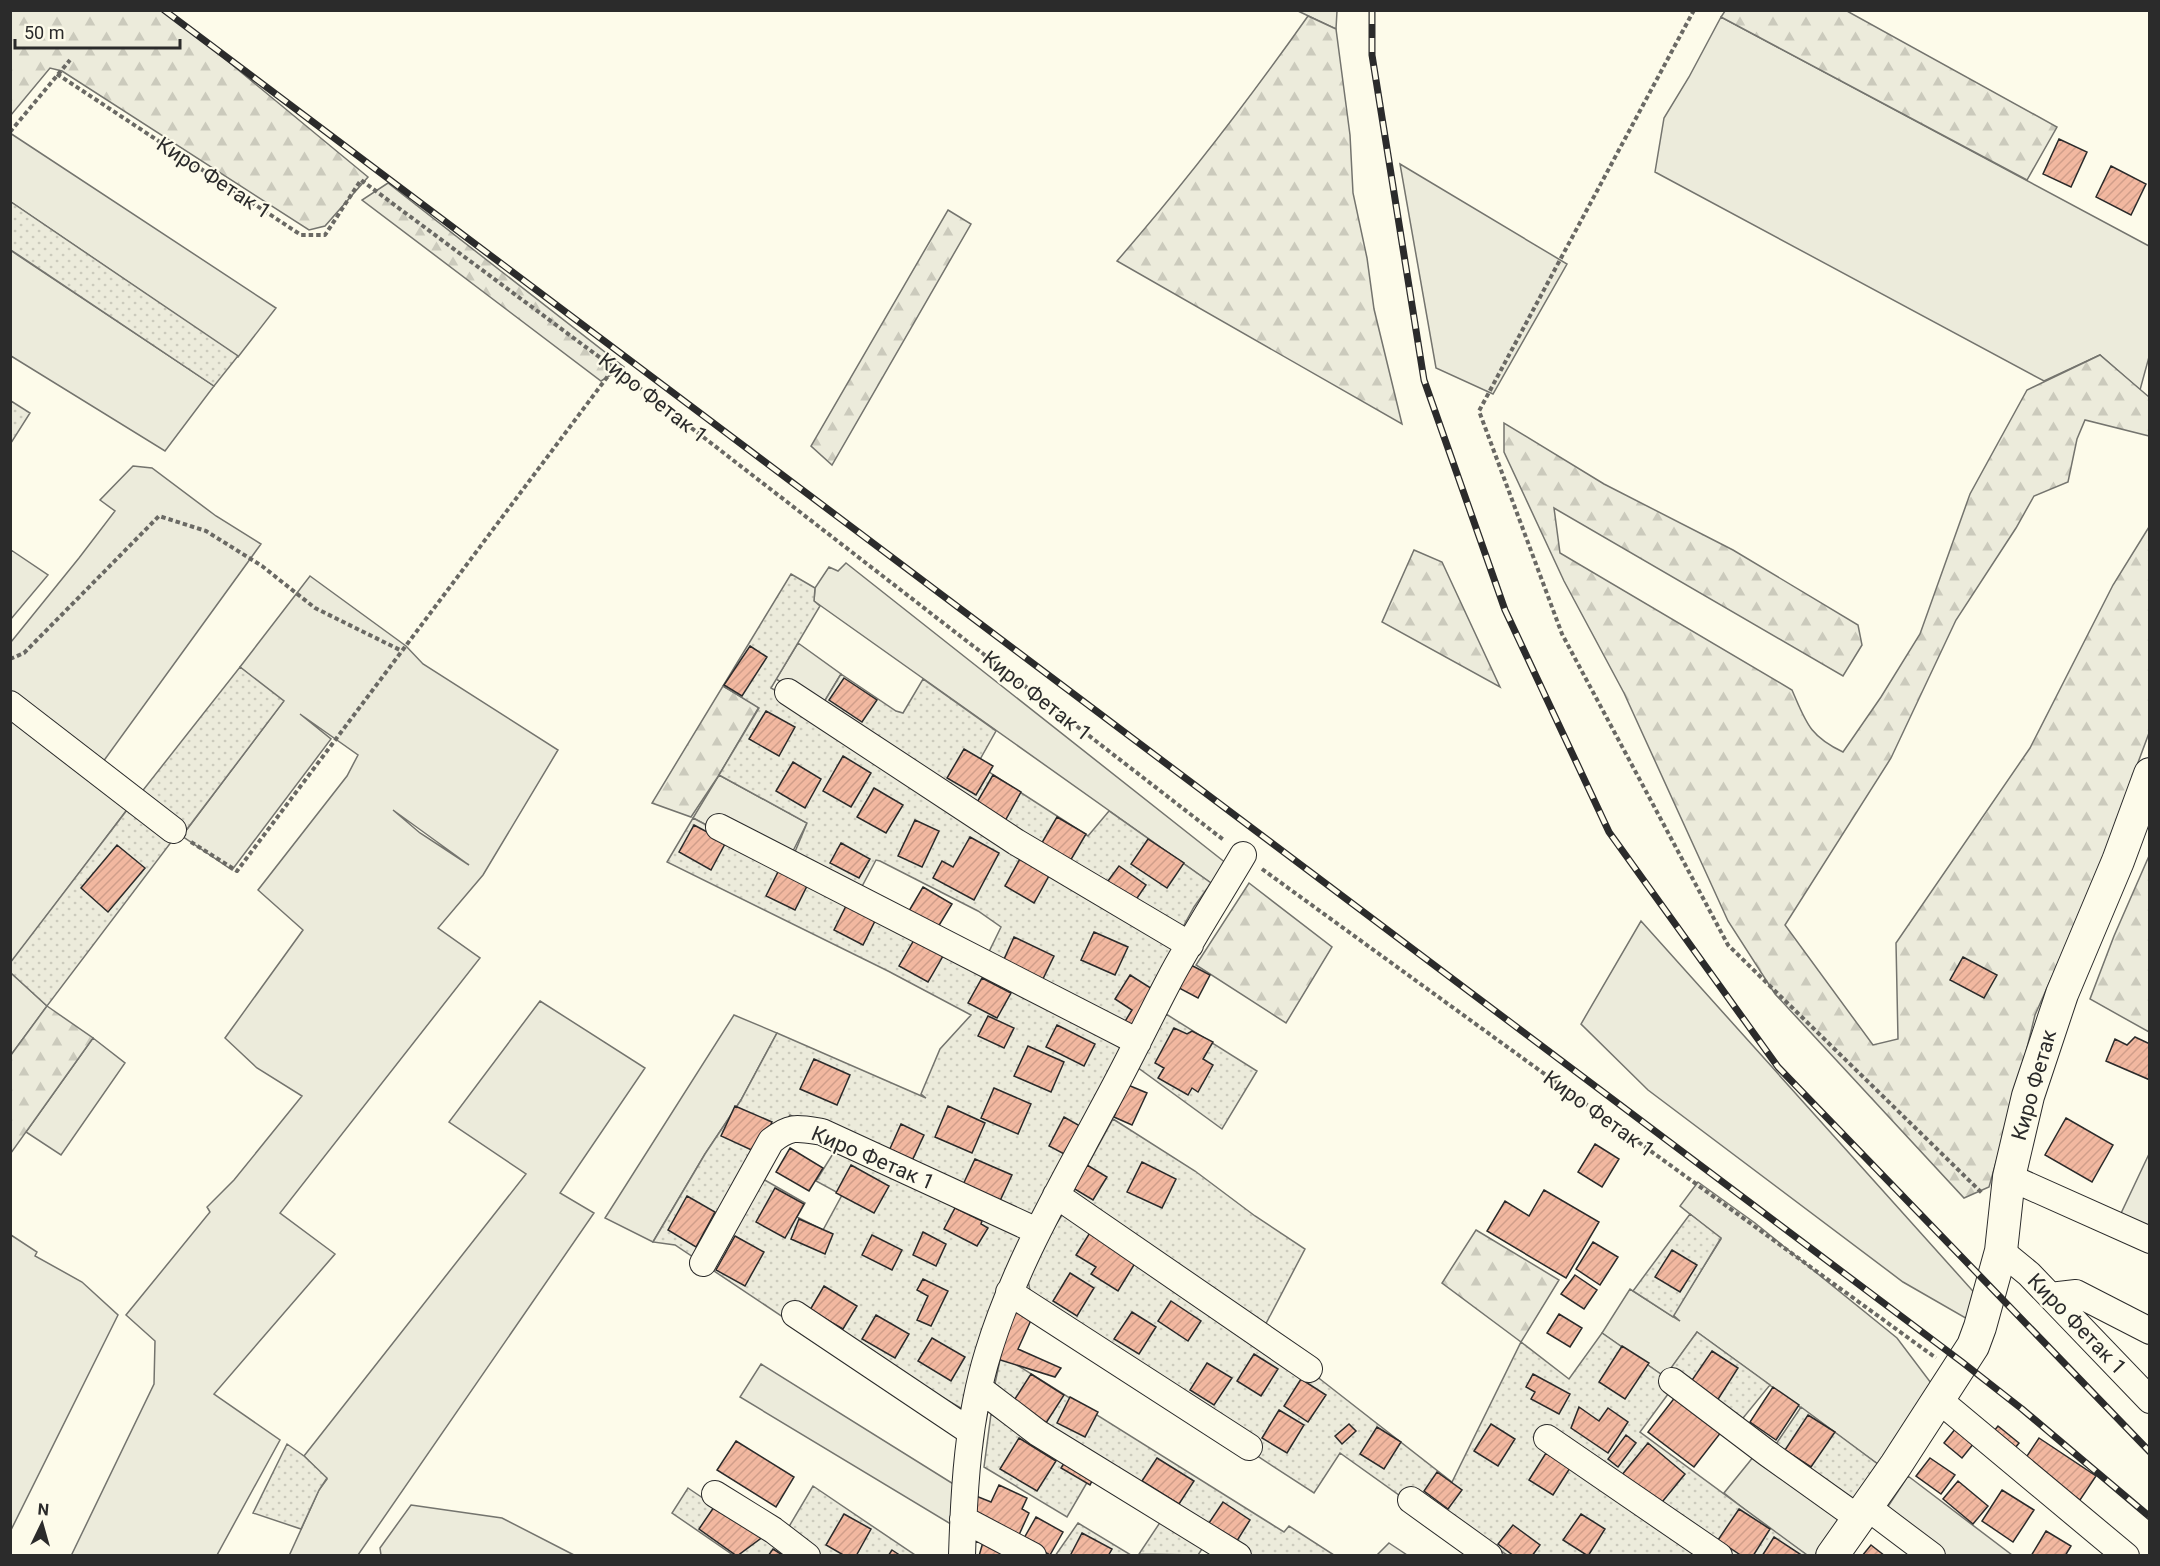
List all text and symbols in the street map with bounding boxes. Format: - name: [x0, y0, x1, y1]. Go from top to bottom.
- scale bar: [15, 12, 180, 50]
- text: 50 m: [24, 22, 64, 43]
- street label: Киро Фетак 1: [152, 132, 276, 224]
- street label: Киро Фетак 1: [594, 348, 712, 448]
- street label: Киро Фетак 1: [978, 646, 1096, 746]
- street label: Киро Фетак: [2007, 1026, 2061, 1143]
- street label: Киро Фетак 1: [1539, 1066, 1659, 1162]
- street label: Киро Фетак 1: [808, 1121, 938, 1195]
- street label: Киро Фетак 1: [2023, 1268, 2131, 1380]
- north arrow: [12, 1494, 72, 1554]
- text: N: [37, 1500, 50, 1520]

